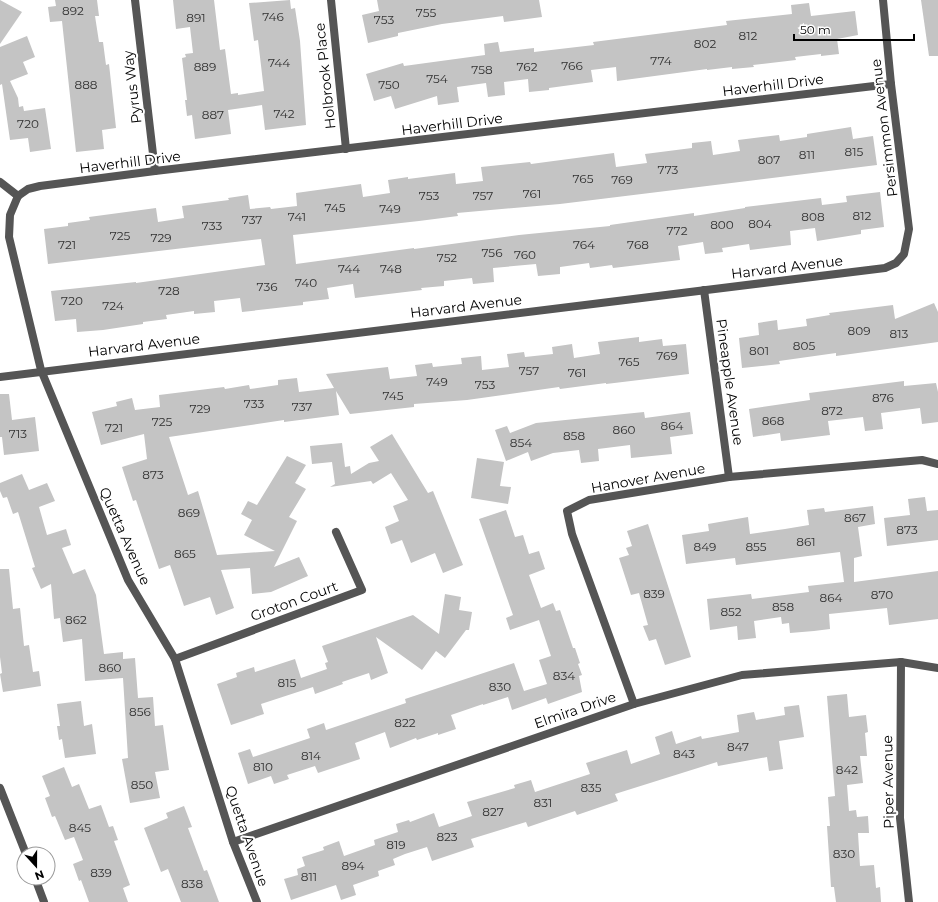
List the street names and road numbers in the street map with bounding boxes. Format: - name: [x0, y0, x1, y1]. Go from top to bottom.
- street label: Holbrook Place: [310, 22, 340, 130]
- street label: Pyrus Way: [119, 49, 145, 125]
- street label: Persimmon Avenue: [867, 58, 901, 198]
- street label: Haverhill Drive: [721, 70, 825, 100]
- street label: Haverhill Drive: [400, 109, 504, 139]
- street label: Haverhill Drive: [78, 147, 182, 177]
- street label: Harvard Avenue: [730, 251, 844, 283]
- street label: Harvard Avenue: [409, 290, 523, 322]
- street label: Pineapple Avenue: [712, 318, 748, 446]
- street label: Harvard Avenue: [87, 329, 201, 361]
- street label: Hanover Avenue: [590, 459, 706, 497]
- street label: Quetta Avenue: [95, 484, 155, 588]
- street label: Groton Court: [248, 577, 340, 625]
- street label: Elmira Drive: [532, 688, 618, 732]
- street label: Piper Avenue: [878, 735, 898, 829]
- street label: Quetta Avenue: [221, 783, 273, 889]

